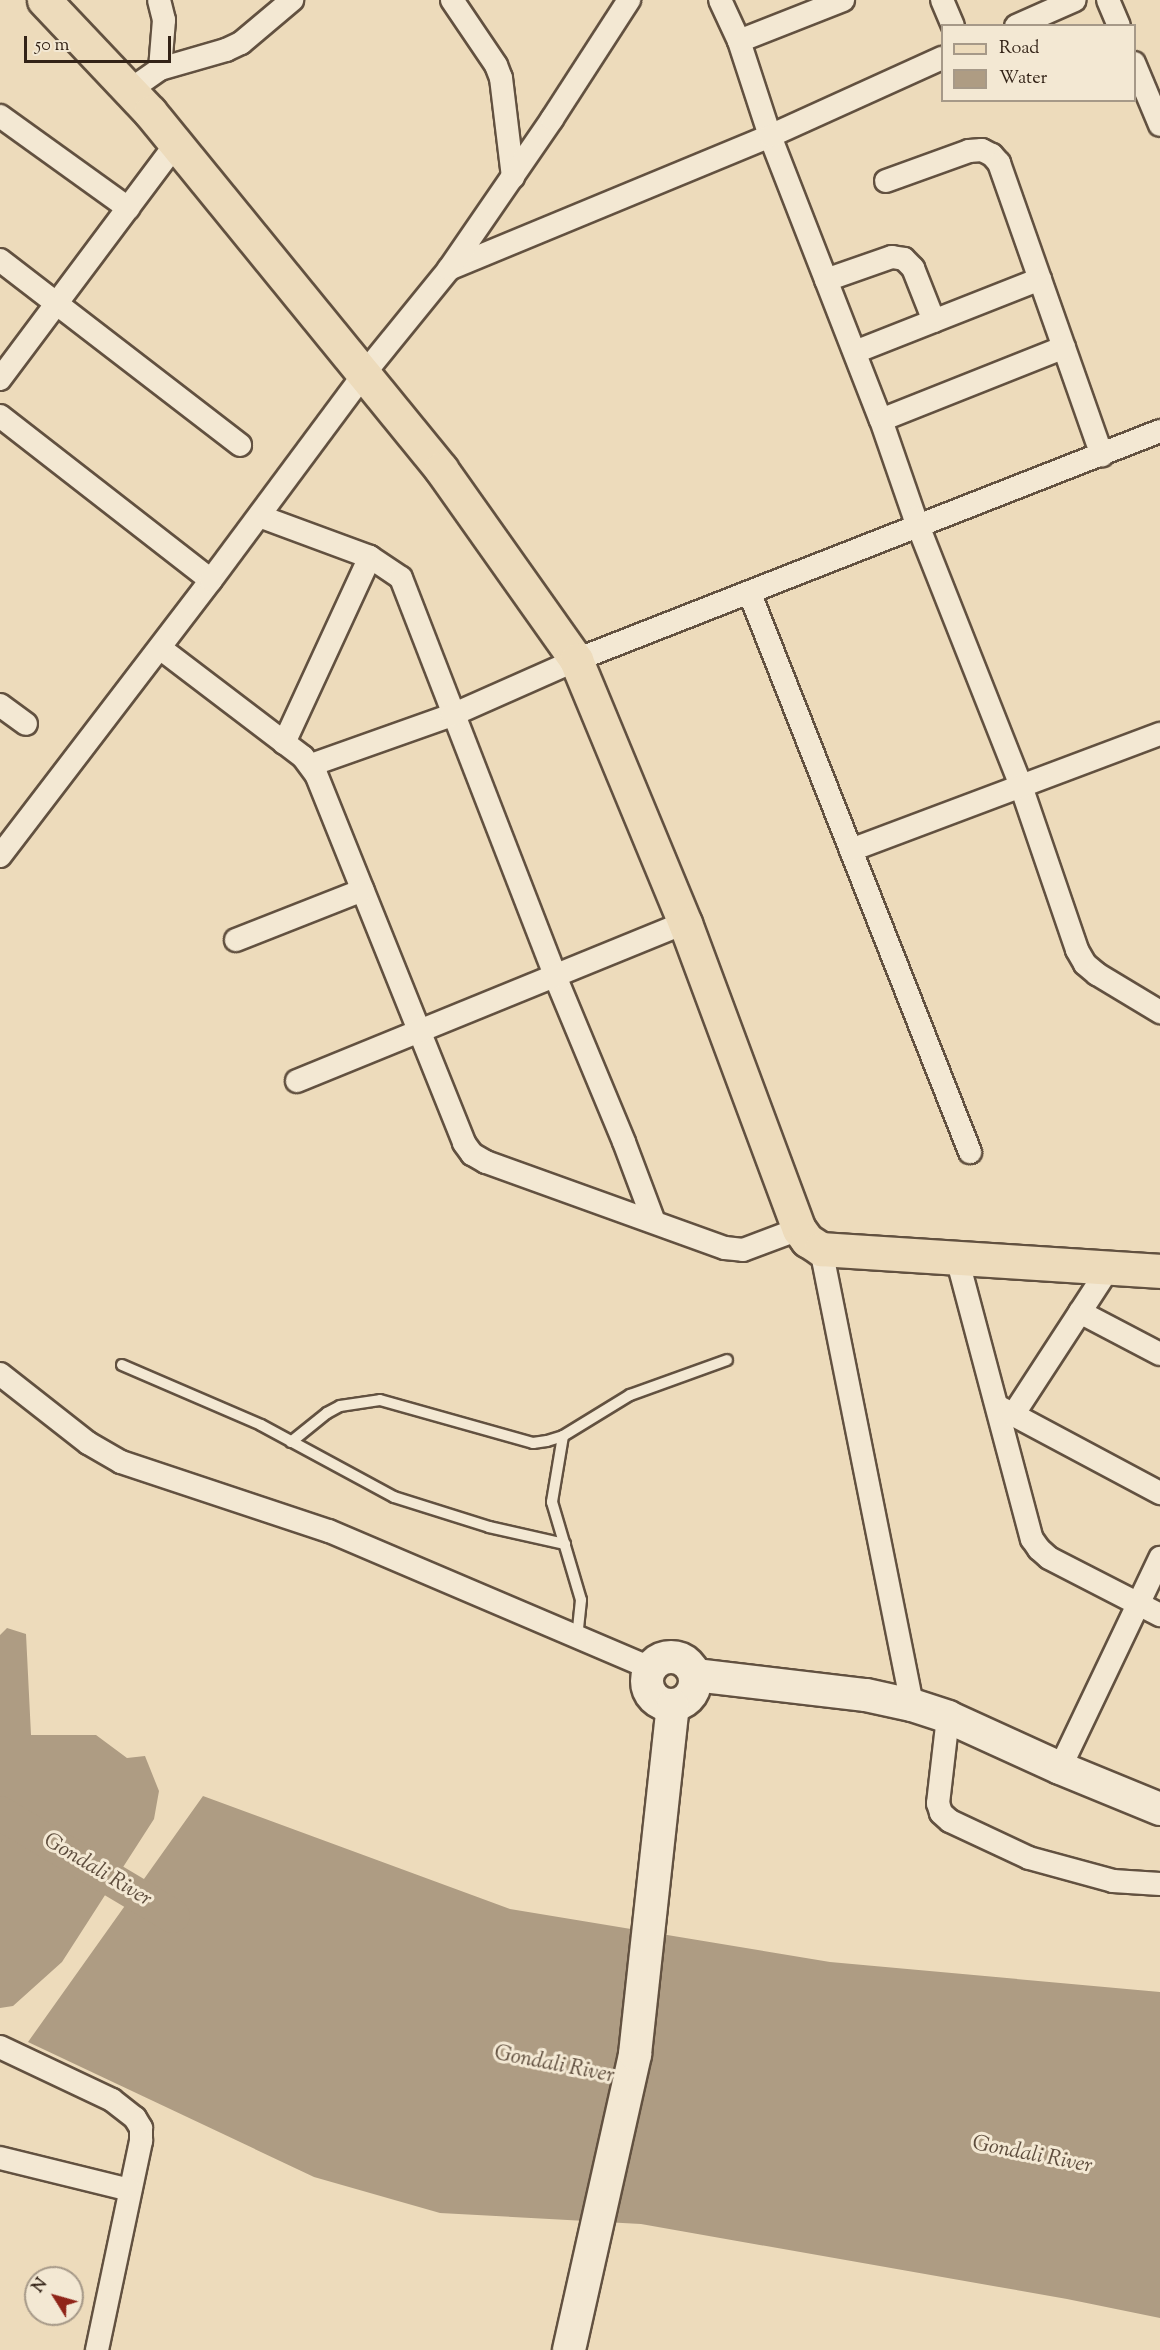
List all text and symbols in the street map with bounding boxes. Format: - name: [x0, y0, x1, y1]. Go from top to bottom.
- scale bar: [27, 24, 174, 62]
- legend: [941, 24, 1136, 102]
- text: 50 m: [35, 33, 69, 59]
- text: Road: [999, 36, 1039, 62]
- text: Water: [999, 66, 1047, 92]
- water label: Gondali River: [38, 1828, 156, 1914]
- water label: Gondali River: [492, 2041, 616, 2091]
- water label: Gondali River: [970, 2131, 1094, 2181]
- north arrow: [24, 2266, 84, 2326]
- text: N: [28, 2274, 54, 2298]

